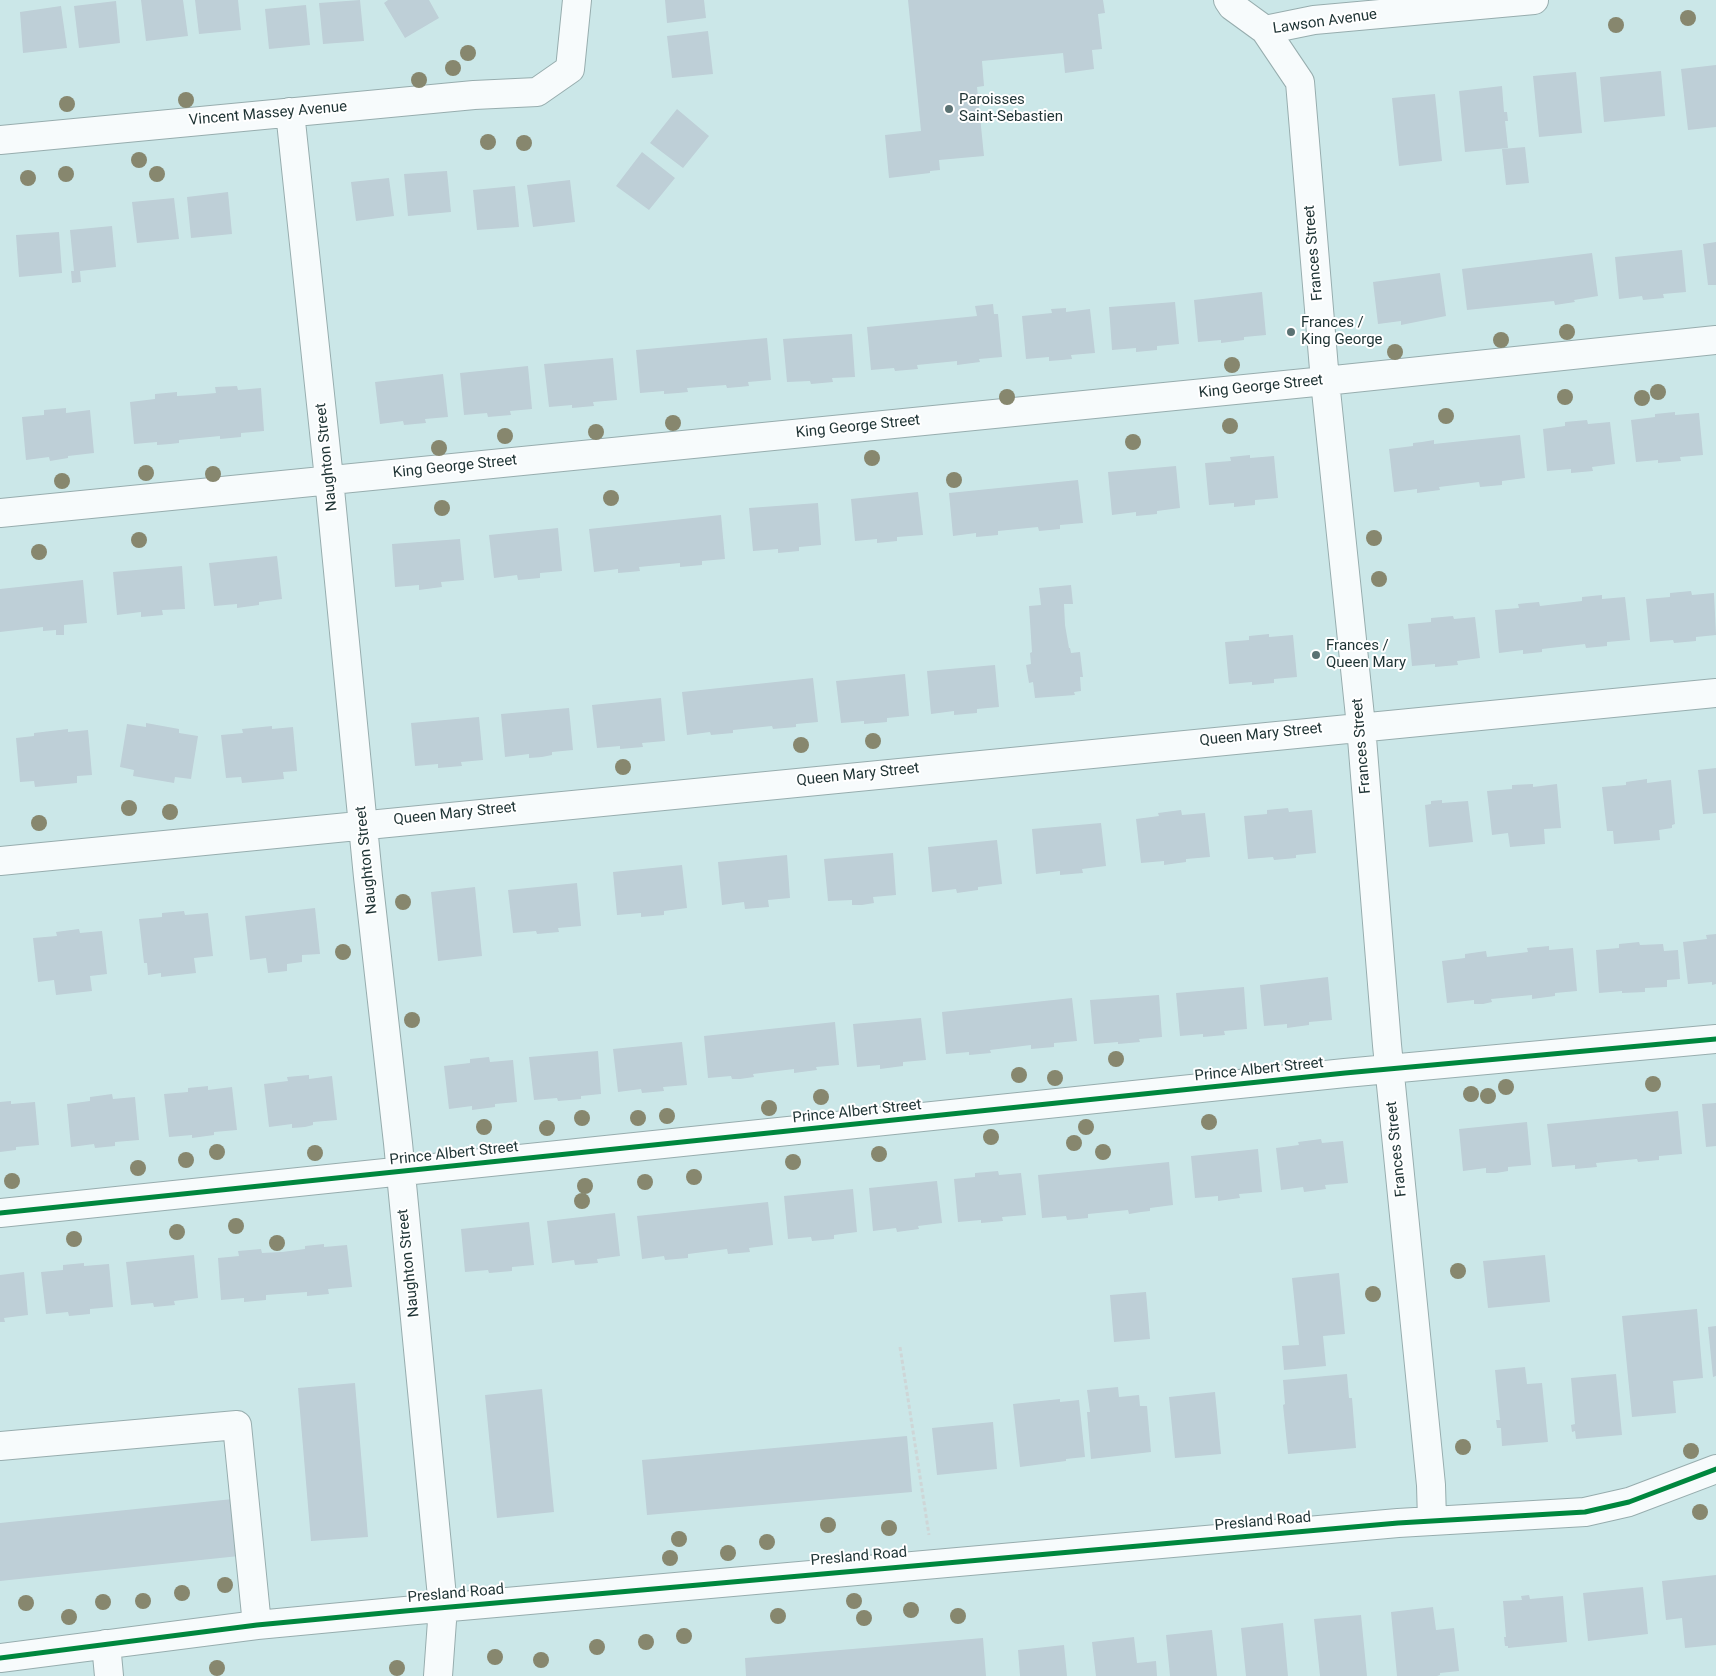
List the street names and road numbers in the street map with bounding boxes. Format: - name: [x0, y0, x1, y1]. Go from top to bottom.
- street label: Lawson Avenue: [1272, 6, 1378, 38]
- street label: Vincent Massey Avenue: [188, 98, 348, 130]
- street label: Frances Street: [1301, 204, 1327, 302]
- street label: King George Street: [1198, 372, 1324, 402]
- street label: Naughton Street: [312, 402, 342, 512]
- street label: King George Street: [795, 412, 921, 442]
- street label: King George Street: [392, 452, 518, 482]
- street label: Frances Street: [1349, 697, 1375, 795]
- street label: Queen Mary Street: [1199, 720, 1323, 750]
- street label: Queen Mary Street: [796, 760, 920, 790]
- street label: Queen Mary Street: [393, 799, 517, 829]
- street label: Naughton Street: [352, 805, 382, 915]
- street label: Prince Albert Street: [1194, 1054, 1324, 1086]
- street label: Prince Albert Street: [792, 1096, 922, 1128]
- street label: Frances Street: [1383, 1100, 1411, 1198]
- street label: Prince Albert Street: [389, 1138, 519, 1170]
- street label: Naughton Street: [394, 1208, 424, 1318]
- street label: Presland Road: [1214, 1509, 1312, 1535]
- street label: Presland Road: [810, 1544, 908, 1570]
- street label: Presland Road: [407, 1581, 505, 1607]

